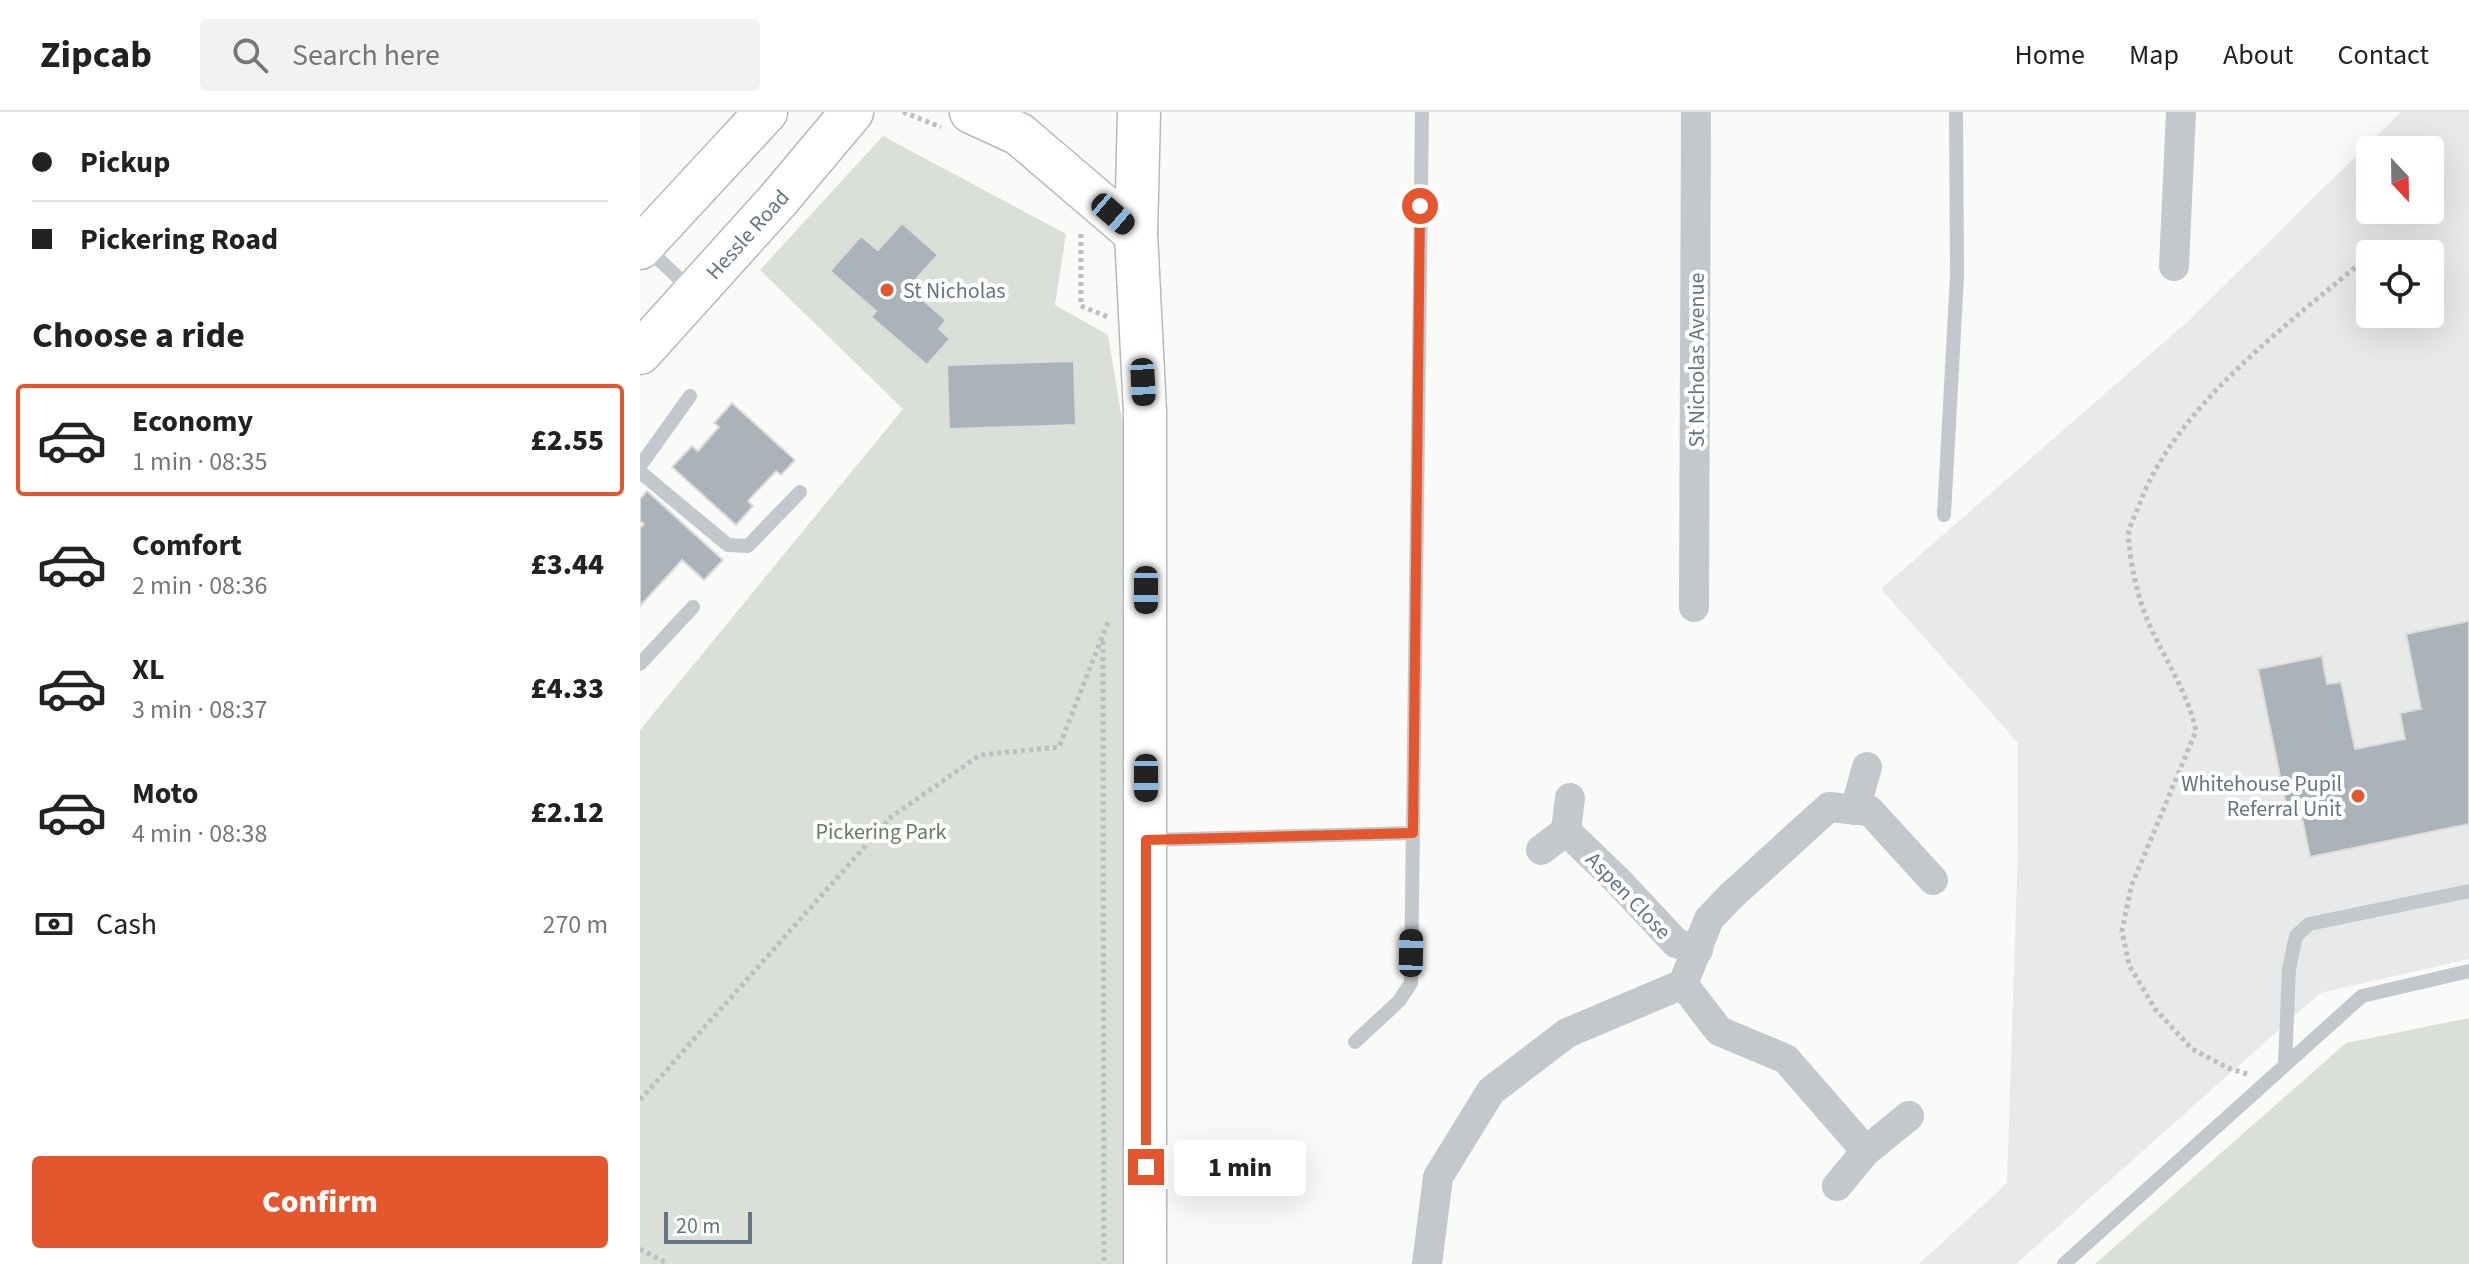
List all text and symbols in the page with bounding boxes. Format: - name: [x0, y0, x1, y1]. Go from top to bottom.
- search box: [200, 19, 760, 91]
- text: Zipcab: [40, 28, 152, 82]
- icon: search: [228, 33, 272, 77]
- text: Search here: [292, 34, 440, 77]
- text: Home: [2014, 35, 2085, 75]
- text: Map: [2129, 35, 2179, 75]
- text: About: [2223, 35, 2294, 75]
- text: Contact: [2338, 35, 2429, 75]
- north arrow: [2356, 136, 2444, 224]
- map controls: [2356, 136, 2444, 328]
- text: Pickup: [80, 141, 170, 184]
- street label: Hessle Road: [698, 182, 797, 287]
- route start: [1402, 188, 1438, 224]
- car: [1087, 189, 1139, 239]
- text: Pickering Road: [80, 218, 278, 261]
- button: locate: [2356, 240, 2444, 328]
- street label: St Nicholas Avenue: [1681, 273, 1713, 447]
- place label: St Nicholas: [903, 275, 1006, 307]
- marker: St Nicholas: [878, 281, 896, 299]
- text: Choose a ride: [32, 310, 245, 361]
- car: [1130, 357, 1156, 407]
- text: Economy: [132, 400, 253, 443]
- icon: car: [36, 404, 108, 476]
- text: £2.55: [531, 419, 604, 462]
- text: 1 min · 08:35: [132, 443, 267, 480]
- text: Comfort: [132, 524, 242, 567]
- icon: car: [36, 528, 108, 600]
- text: £3.44: [531, 543, 604, 586]
- car: [1134, 566, 1158, 614]
- text: 2 min · 08:36: [132, 567, 267, 604]
- text: XL: [132, 648, 165, 691]
- icon: car: [36, 652, 108, 724]
- text: £4.33: [531, 667, 604, 710]
- text: 3 min · 08:37: [132, 691, 267, 728]
- car: [1134, 754, 1158, 802]
- place label: Whitehouse Pupil Referral Unit: [2181, 768, 2343, 825]
- text: Moto: [132, 772, 198, 815]
- icon: car: [36, 776, 108, 848]
- marker: Whitehouse Pupil Referral Unit: [2349, 787, 2367, 805]
- text: £2.12: [531, 791, 604, 834]
- text: 4 min · 08:38: [132, 815, 267, 852]
- park label: Pickering Park: [816, 816, 947, 848]
- street label: Aspen Close: [1578, 845, 1679, 947]
- icon: cash: [32, 902, 76, 946]
- text: Cash: [96, 903, 157, 946]
- text: 270 m: [542, 906, 608, 943]
- car: [1399, 929, 1423, 977]
- callout: 1 min: [1174, 1139, 1306, 1195]
- route end: [1128, 1149, 1164, 1185]
- text: 1 min: [1208, 1149, 1272, 1186]
- button: Confirm: [32, 1156, 608, 1248]
- scale bar: [664, 1208, 752, 1244]
- text: 20 m: [676, 1210, 721, 1242]

